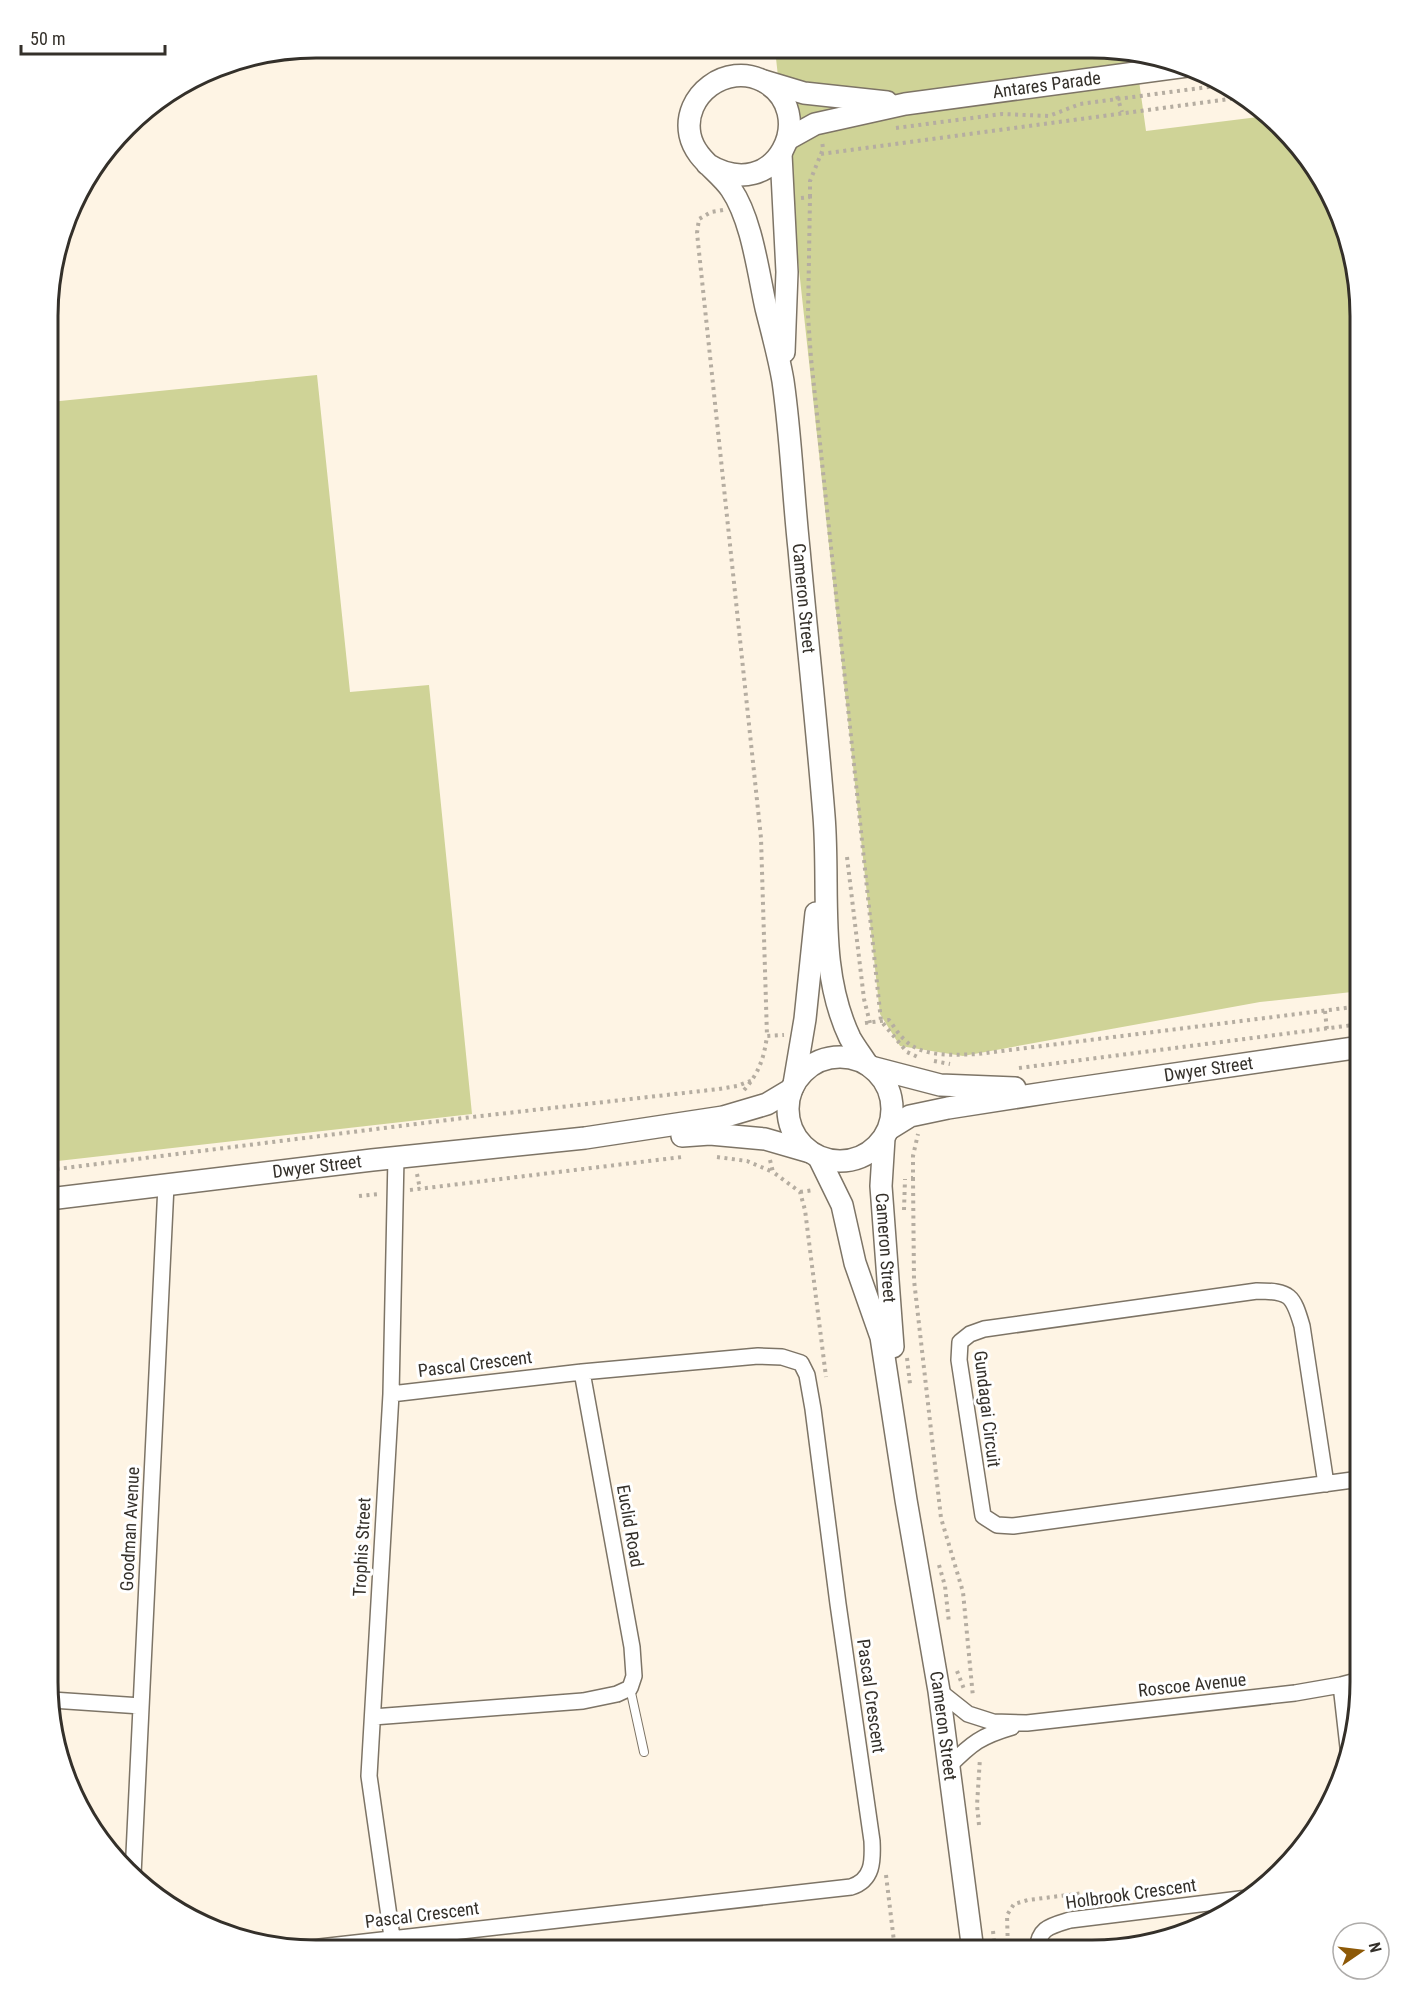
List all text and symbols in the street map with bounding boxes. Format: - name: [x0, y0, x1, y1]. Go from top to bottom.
- scale bar: [21, 18, 165, 56]
- text: 50 m: [30, 28, 65, 49]
- street label: Antares Parade: [991, 67, 1102, 102]
- street label: Cameron Street: [788, 542, 820, 654]
- street label: Dwyer Street: [1163, 1052, 1254, 1085]
- street label: Dwyer Street: [271, 1150, 363, 1182]
- street label: Cameron Street: [872, 1192, 901, 1303]
- street label: Pascal Crescent: [417, 1346, 533, 1381]
- street label: Gundagai Circuit: [970, 1349, 1005, 1469]
- street label: Goodman Avenue: [116, 1466, 143, 1592]
- street label: Euclid Road: [613, 1483, 648, 1569]
- street label: Trophis Street: [348, 1497, 375, 1597]
- street label: Pascal Crescent: [853, 1638, 890, 1754]
- street label: Roscoe Avenue: [1137, 1668, 1247, 1701]
- street label: Cameron Street: [926, 1669, 962, 1782]
- street label: Holbrook Crescent: [1064, 1874, 1198, 1913]
- street label: Pascal Crescent: [364, 1897, 480, 1932]
- north arrow: [1331, 1921, 1391, 1981]
- text: N: [1365, 1940, 1385, 1955]

